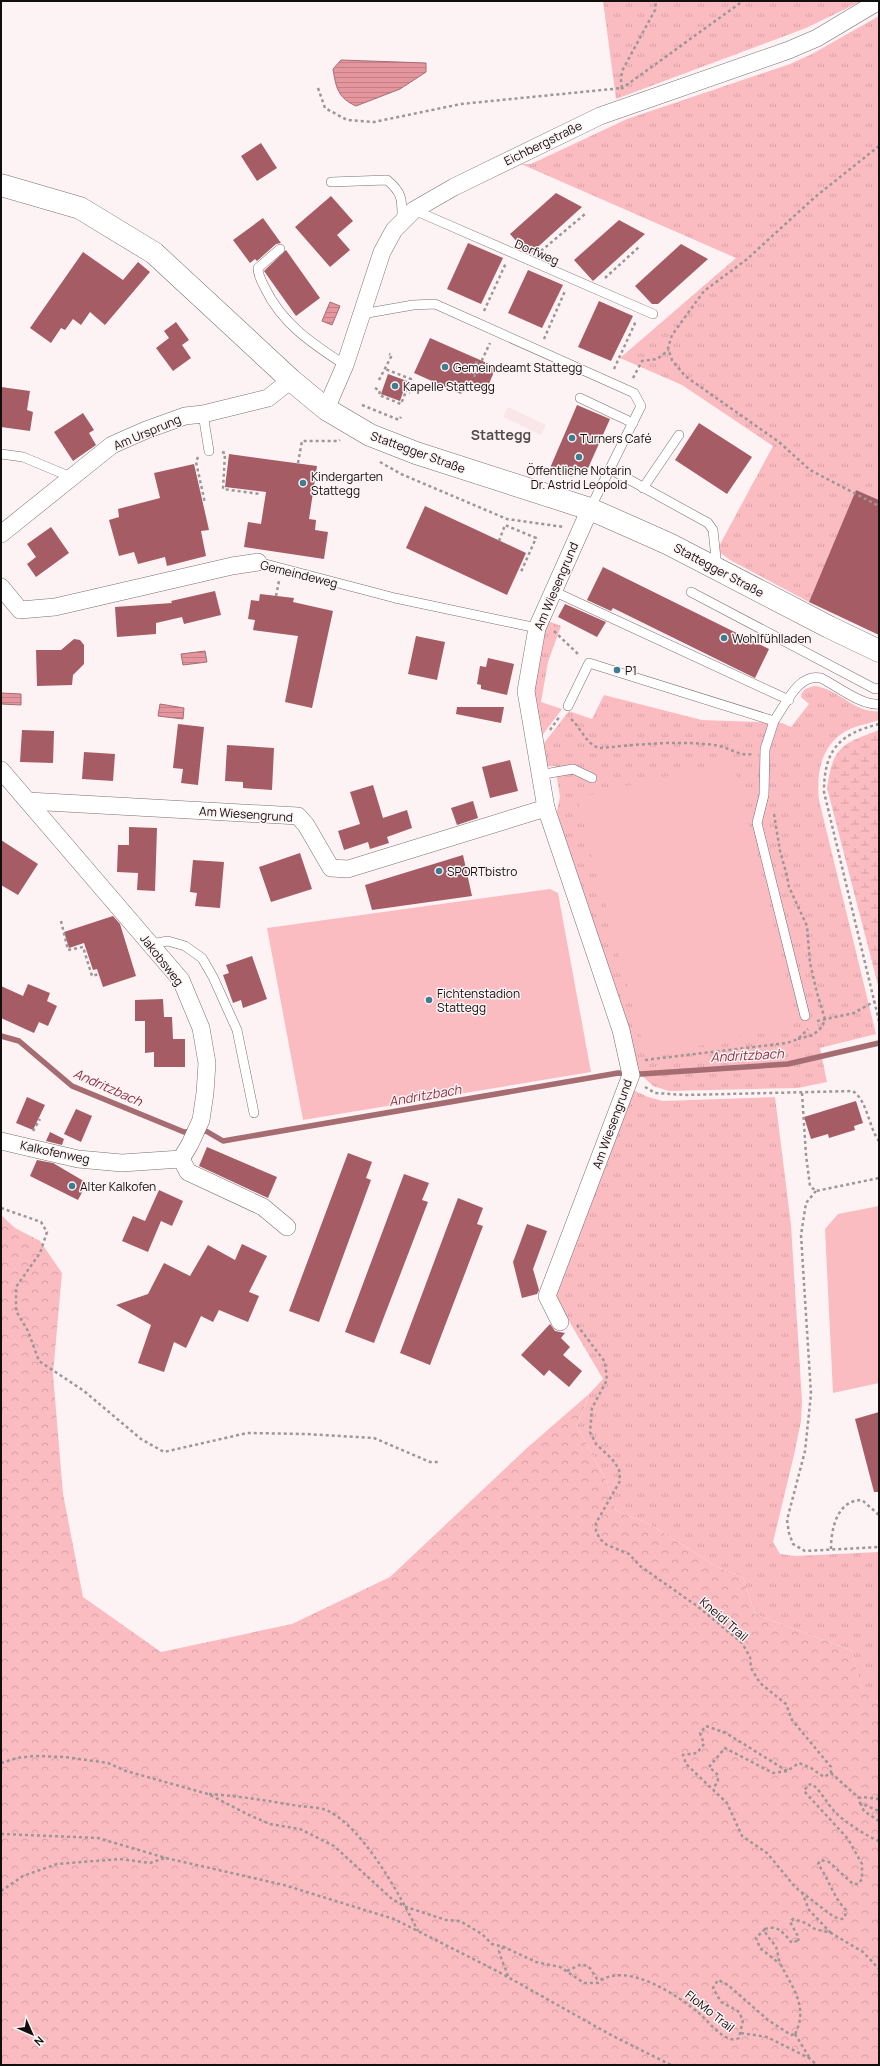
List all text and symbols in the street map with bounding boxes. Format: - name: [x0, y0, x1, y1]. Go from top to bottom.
- street label: Eichbergstraße: [501, 117, 585, 169]
- street label: Dorfweg: [512, 235, 562, 269]
- place label: Gemeindeamt Stattegg: [453, 359, 582, 376]
- marker: Gemeindeamt Stattegg: [440, 362, 450, 372]
- place label: Kapelle Stattegg: [403, 378, 495, 395]
- marker: Kapelle Stattegg: [390, 381, 400, 391]
- street label: Am Ursprung: [111, 410, 183, 454]
- district label: Stattegg: [471, 425, 531, 444]
- street label: Stattegger Straße: [368, 427, 468, 477]
- place label: Turners Café: [580, 430, 651, 447]
- marker: Turners Café: [567, 433, 577, 443]
- marker: Öffentliche Notarin Dr. Astrid Leopold: [574, 452, 584, 462]
- place label: Öffentliche Notarin Dr. Astrid Leopold: [527, 462, 632, 493]
- place label: Kindergarten Stattegg: [311, 468, 383, 499]
- marker: Kindergarten Stattegg: [298, 478, 308, 488]
- street label: Am Wiesengrund: [530, 539, 582, 633]
- street label: Stattegger Straße: [671, 539, 767, 601]
- street label: Gemeindeweg: [258, 556, 340, 592]
- place label: Wohlfühlladen: [732, 630, 811, 647]
- marker: Wohlfühlladen: [719, 633, 729, 643]
- place label: P1: [625, 662, 637, 679]
- marker: P1: [612, 665, 622, 675]
- street label: Am Wiesengrund: [199, 802, 293, 826]
- place label: SPORTbistro: [447, 863, 517, 880]
- marker: SPORTbistro: [434, 866, 444, 876]
- street label: Jakobsweg: [136, 931, 188, 989]
- place label: Fichtenstadion Stattegg: [437, 985, 520, 1016]
- marker: Fichtenstadion Stattegg: [424, 995, 434, 1005]
- water label: Andritzbach: [710, 1044, 785, 1066]
- water label: Andritzbach: [71, 1064, 146, 1111]
- street label: Am Wiesengrund: [588, 1077, 636, 1171]
- water label: Andritzbach: [387, 1080, 464, 1110]
- street label: Kalkofenweg: [19, 1136, 91, 1168]
- place label: Alter Kalkofen: [80, 1178, 156, 1195]
- marker: Alter Kalkofen: [67, 1181, 77, 1191]
- street label: Kneidi Trail: [696, 1593, 752, 1645]
- street label: FloMo Trail: [682, 1986, 738, 2036]
- north arrow: [12, 2014, 52, 2054]
- text: N: [31, 2033, 48, 2050]

